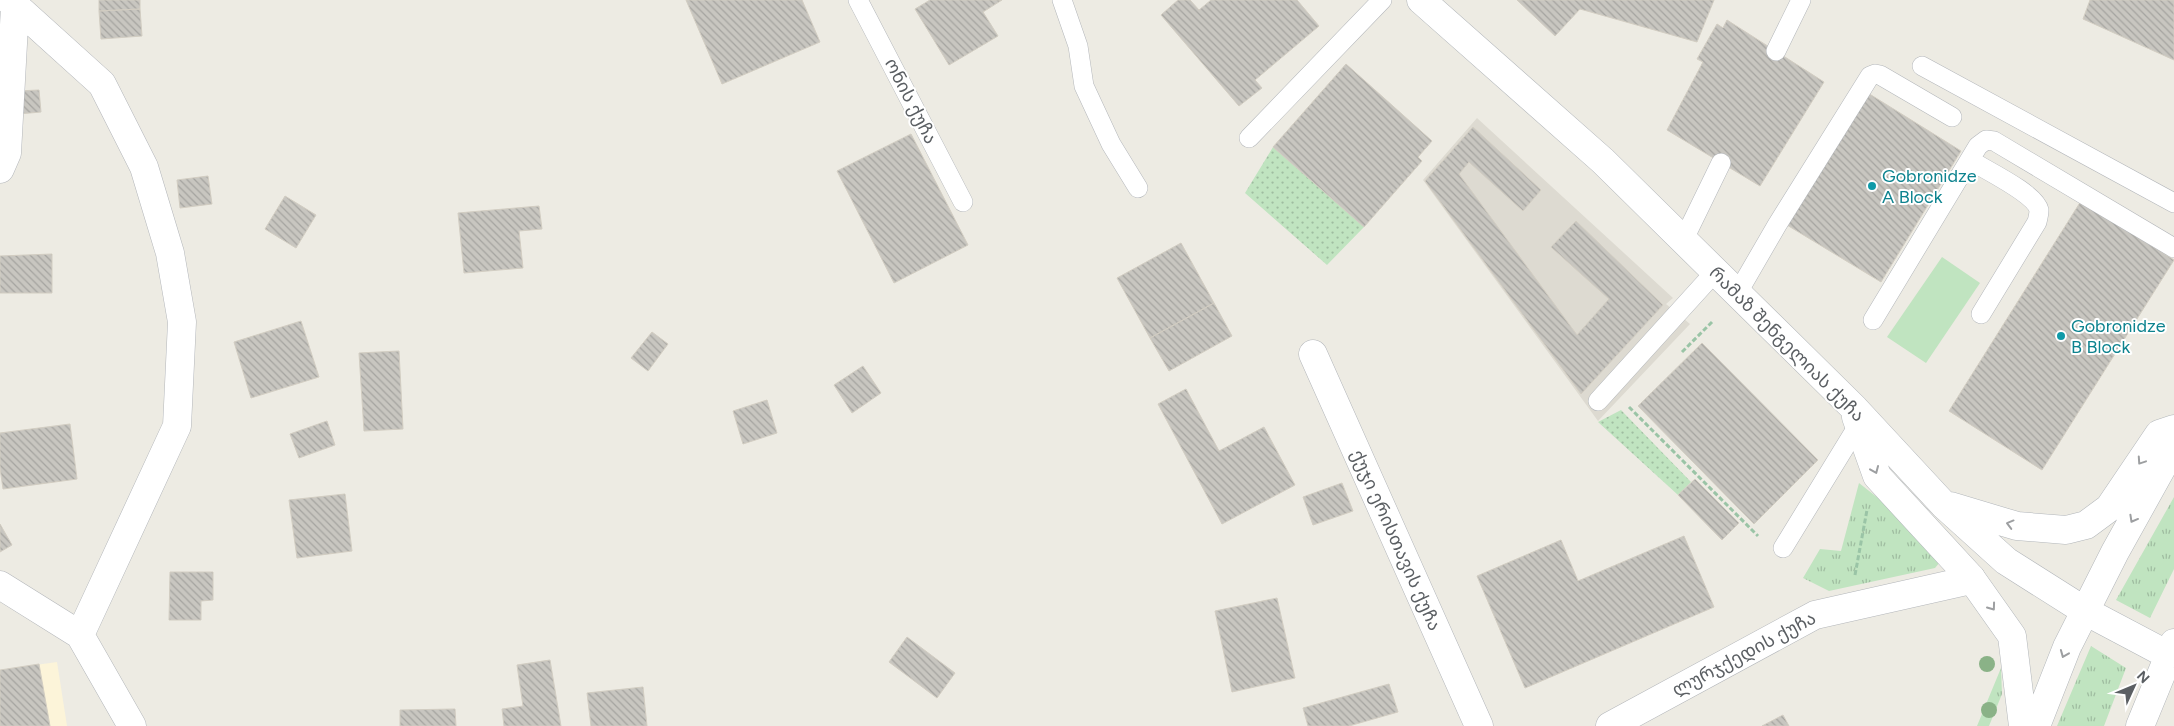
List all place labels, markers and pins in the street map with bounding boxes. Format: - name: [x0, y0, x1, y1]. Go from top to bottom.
- place label: Gobronidze A Block: [1882, 165, 1977, 208]
- marker: Gobronidze A Block: [1866, 180, 1878, 192]
- place label: Gobronidze B Block: [2071, 315, 2166, 358]
- marker: Gobronidze B Block: [2055, 330, 2067, 342]

